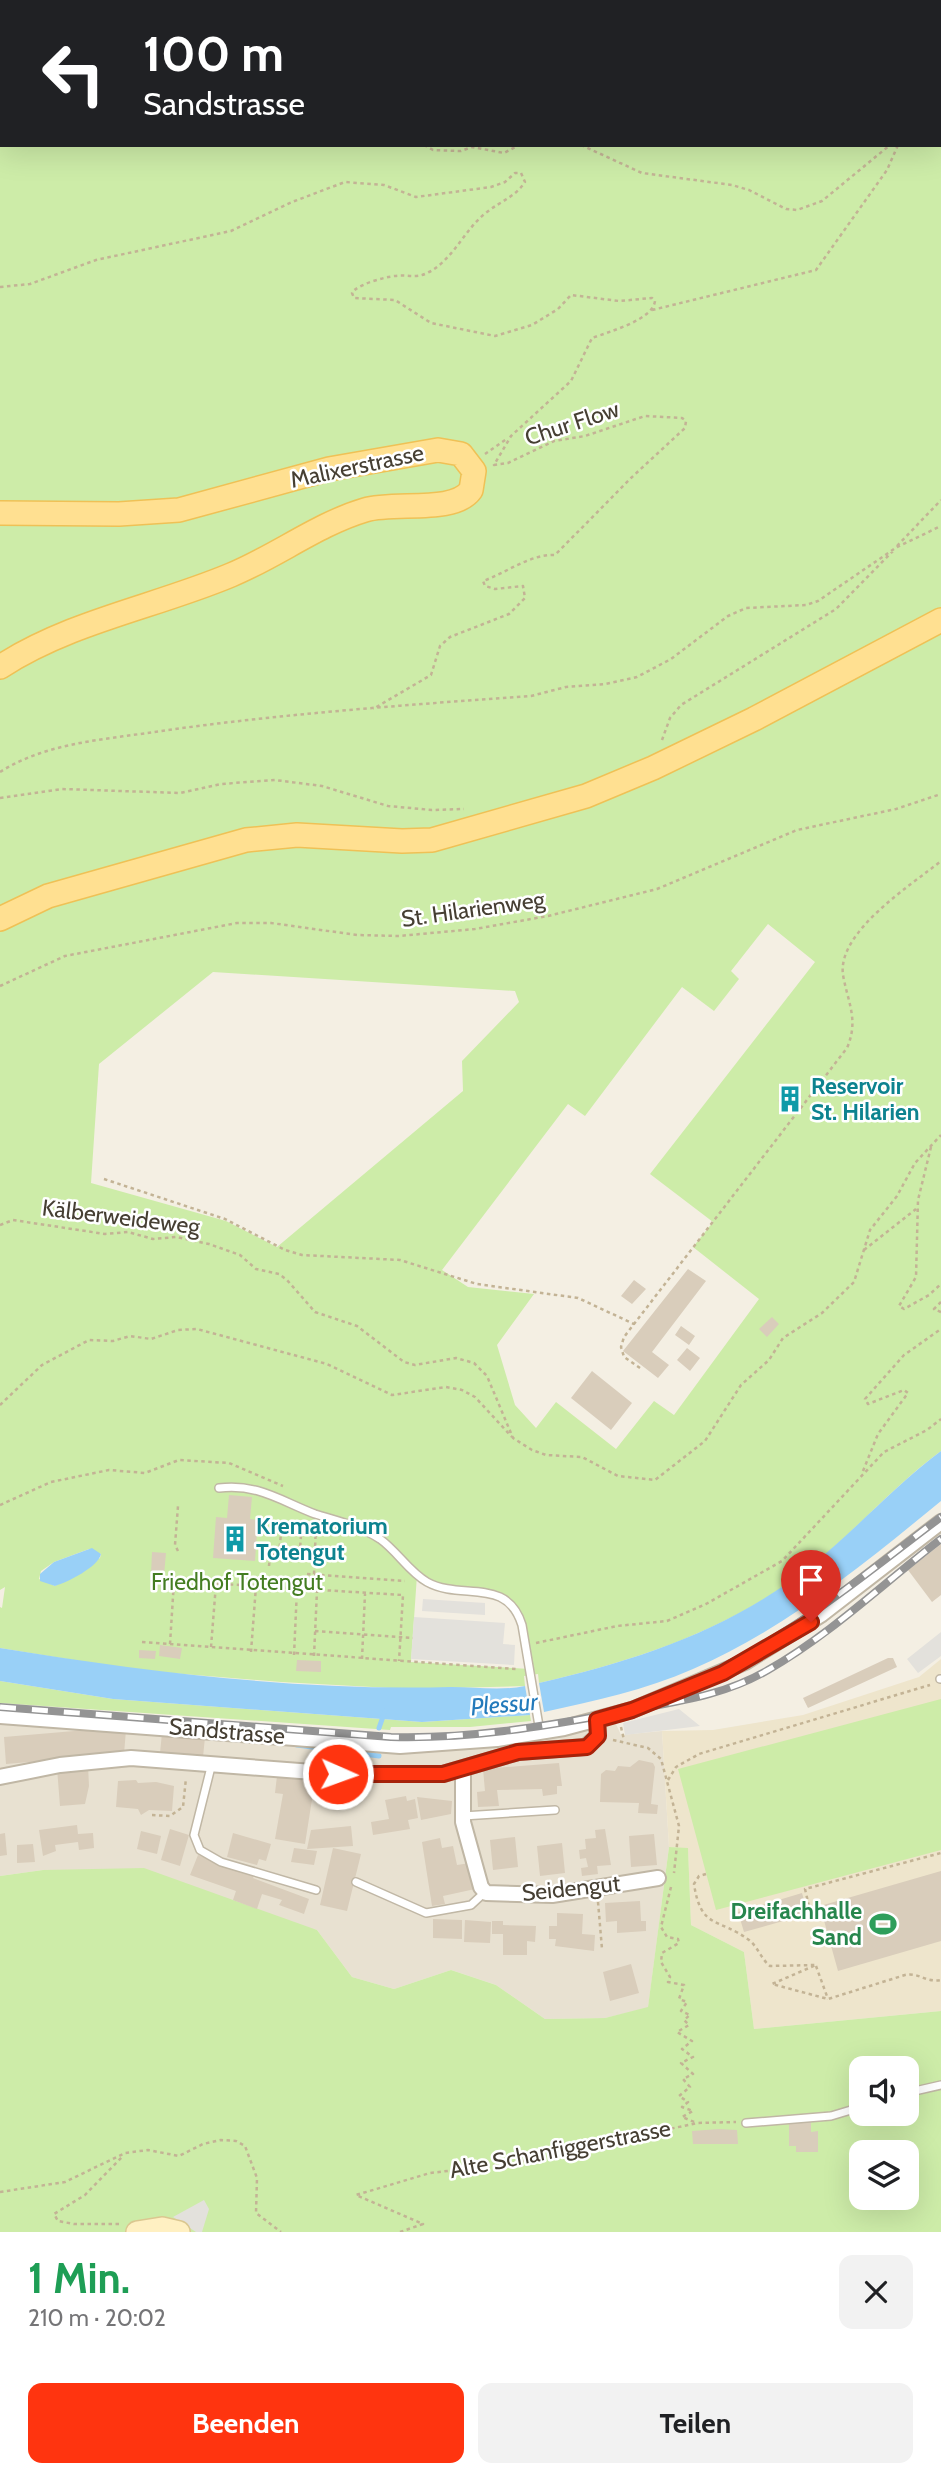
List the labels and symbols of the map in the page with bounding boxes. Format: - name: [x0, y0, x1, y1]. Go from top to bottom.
- street label: Chur Flow: [521, 394, 623, 451]
- street label: Malixerstrasse: [288, 438, 426, 494]
- street label: St. Hilarienweg: [399, 885, 547, 933]
- place label: Reservoir St. Hilarien: [811, 1072, 920, 1126]
- building icon: Reservoir St. Hilarien: [775, 1084, 805, 1114]
- street label: Kälberweideweg: [40, 1193, 202, 1241]
- place label: Krematorium Totengut: [256, 1512, 388, 1566]
- building icon: Krematorium Totengut: [220, 1524, 250, 1554]
- pin: [781, 1550, 841, 1622]
- park label: Friedhof Totengut: [151, 1568, 323, 1596]
- water label: Plessur: [469, 1686, 540, 1721]
- street label: Sandstrasse: [168, 1712, 286, 1750]
- position arrow: [301, 1737, 375, 1811]
- street label: Seidengut: [520, 1869, 622, 1907]
- place label: Dreifachhalle Sand: [731, 1897, 862, 1951]
- sports icon: Dreifachhalle Sand: [868, 1909, 898, 1939]
- street label: Alte Schanfiggerstrasse: [447, 2114, 673, 2184]

